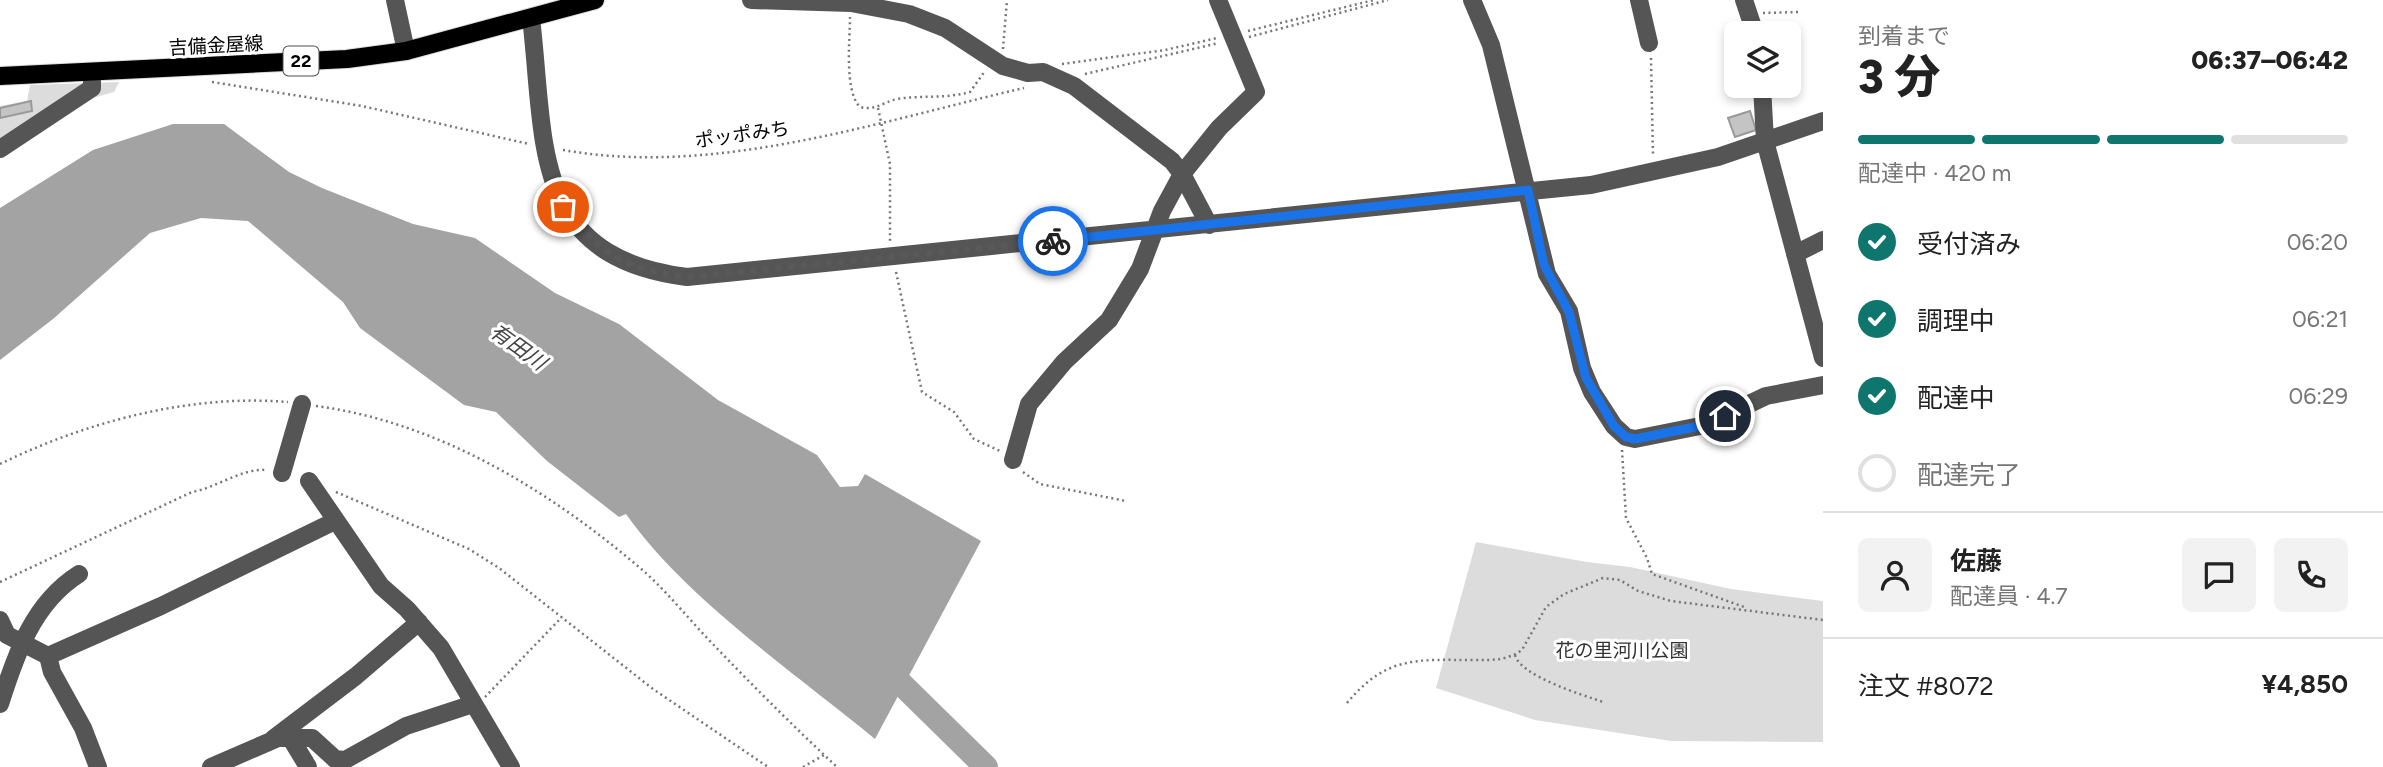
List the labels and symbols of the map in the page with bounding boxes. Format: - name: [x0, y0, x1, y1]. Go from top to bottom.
- street label: 吉備金屋線: [168, 32, 264, 59]
- road number: 22: [284, 46, 318, 76]
- street label: ポッポみち: [693, 116, 791, 152]
- pin: [533, 177, 593, 237]
- courier: [1018, 206, 1088, 276]
- water label: 有田川: [485, 318, 553, 376]
- pin: [1695, 386, 1755, 446]
- park label: 花の里河川公園: [1555, 639, 1689, 662]

